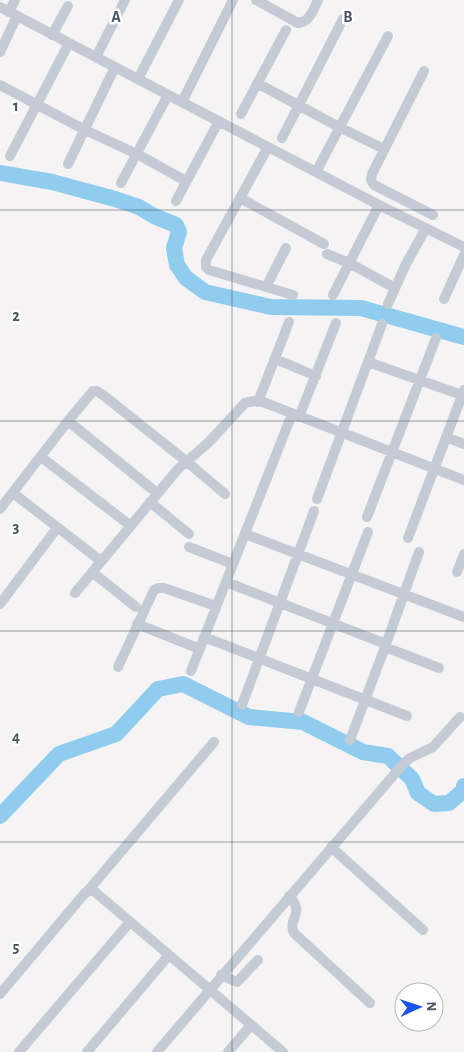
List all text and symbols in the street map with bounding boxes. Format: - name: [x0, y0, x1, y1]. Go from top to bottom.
- text: A: [111, 9, 121, 25]
- text: B: [343, 9, 353, 25]
- text: 1: [13, 98, 19, 114]
- text: 2: [12, 308, 20, 324]
- text: 3: [13, 519, 20, 535]
- text: 4: [12, 729, 20, 745]
- text: 5: [13, 939, 20, 955]
- north arrow: [394, 982, 444, 1032]
- text: N: [424, 1001, 438, 1012]

